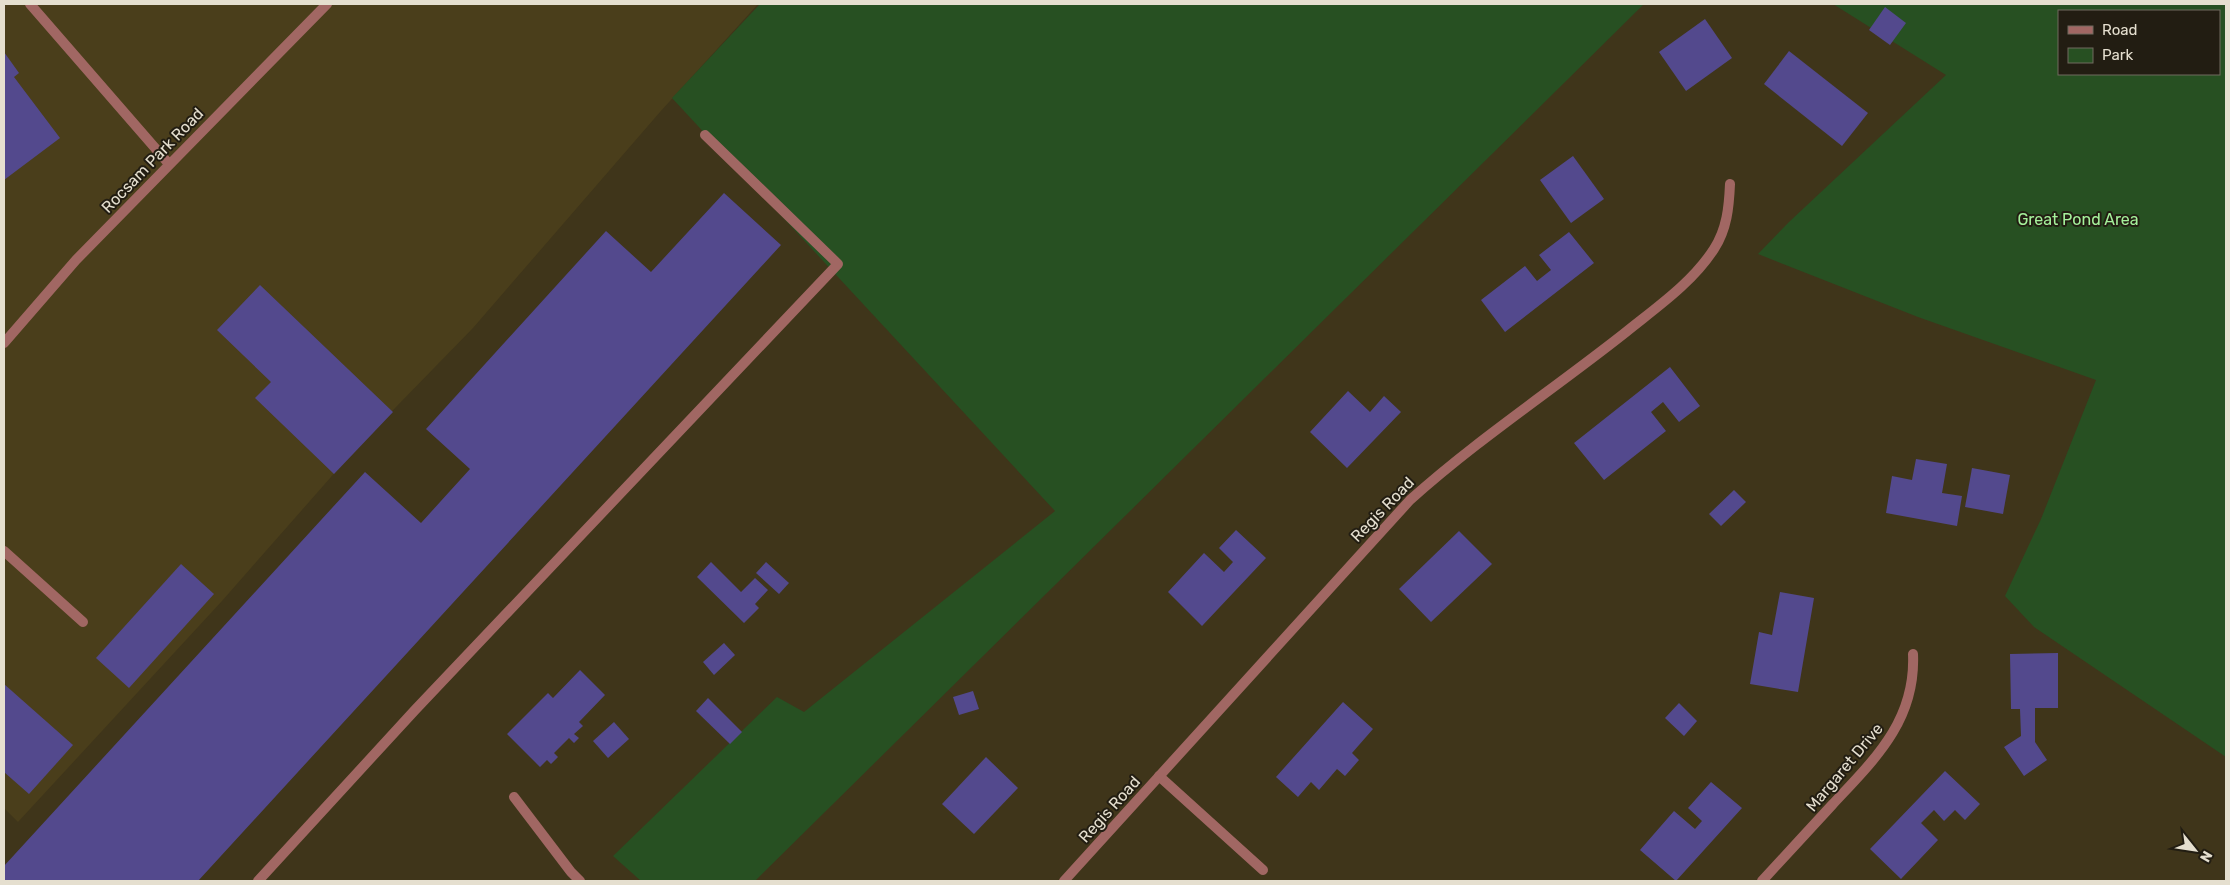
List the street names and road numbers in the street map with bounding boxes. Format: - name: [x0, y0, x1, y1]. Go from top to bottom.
- street label: Rocsam Park Road: [97, 104, 207, 217]
- street label: Regis Road: [1347, 473, 1418, 546]
- street label: Margaret Drive: [1802, 719, 1887, 815]
- street label: Regis Road: [1075, 772, 1144, 846]

